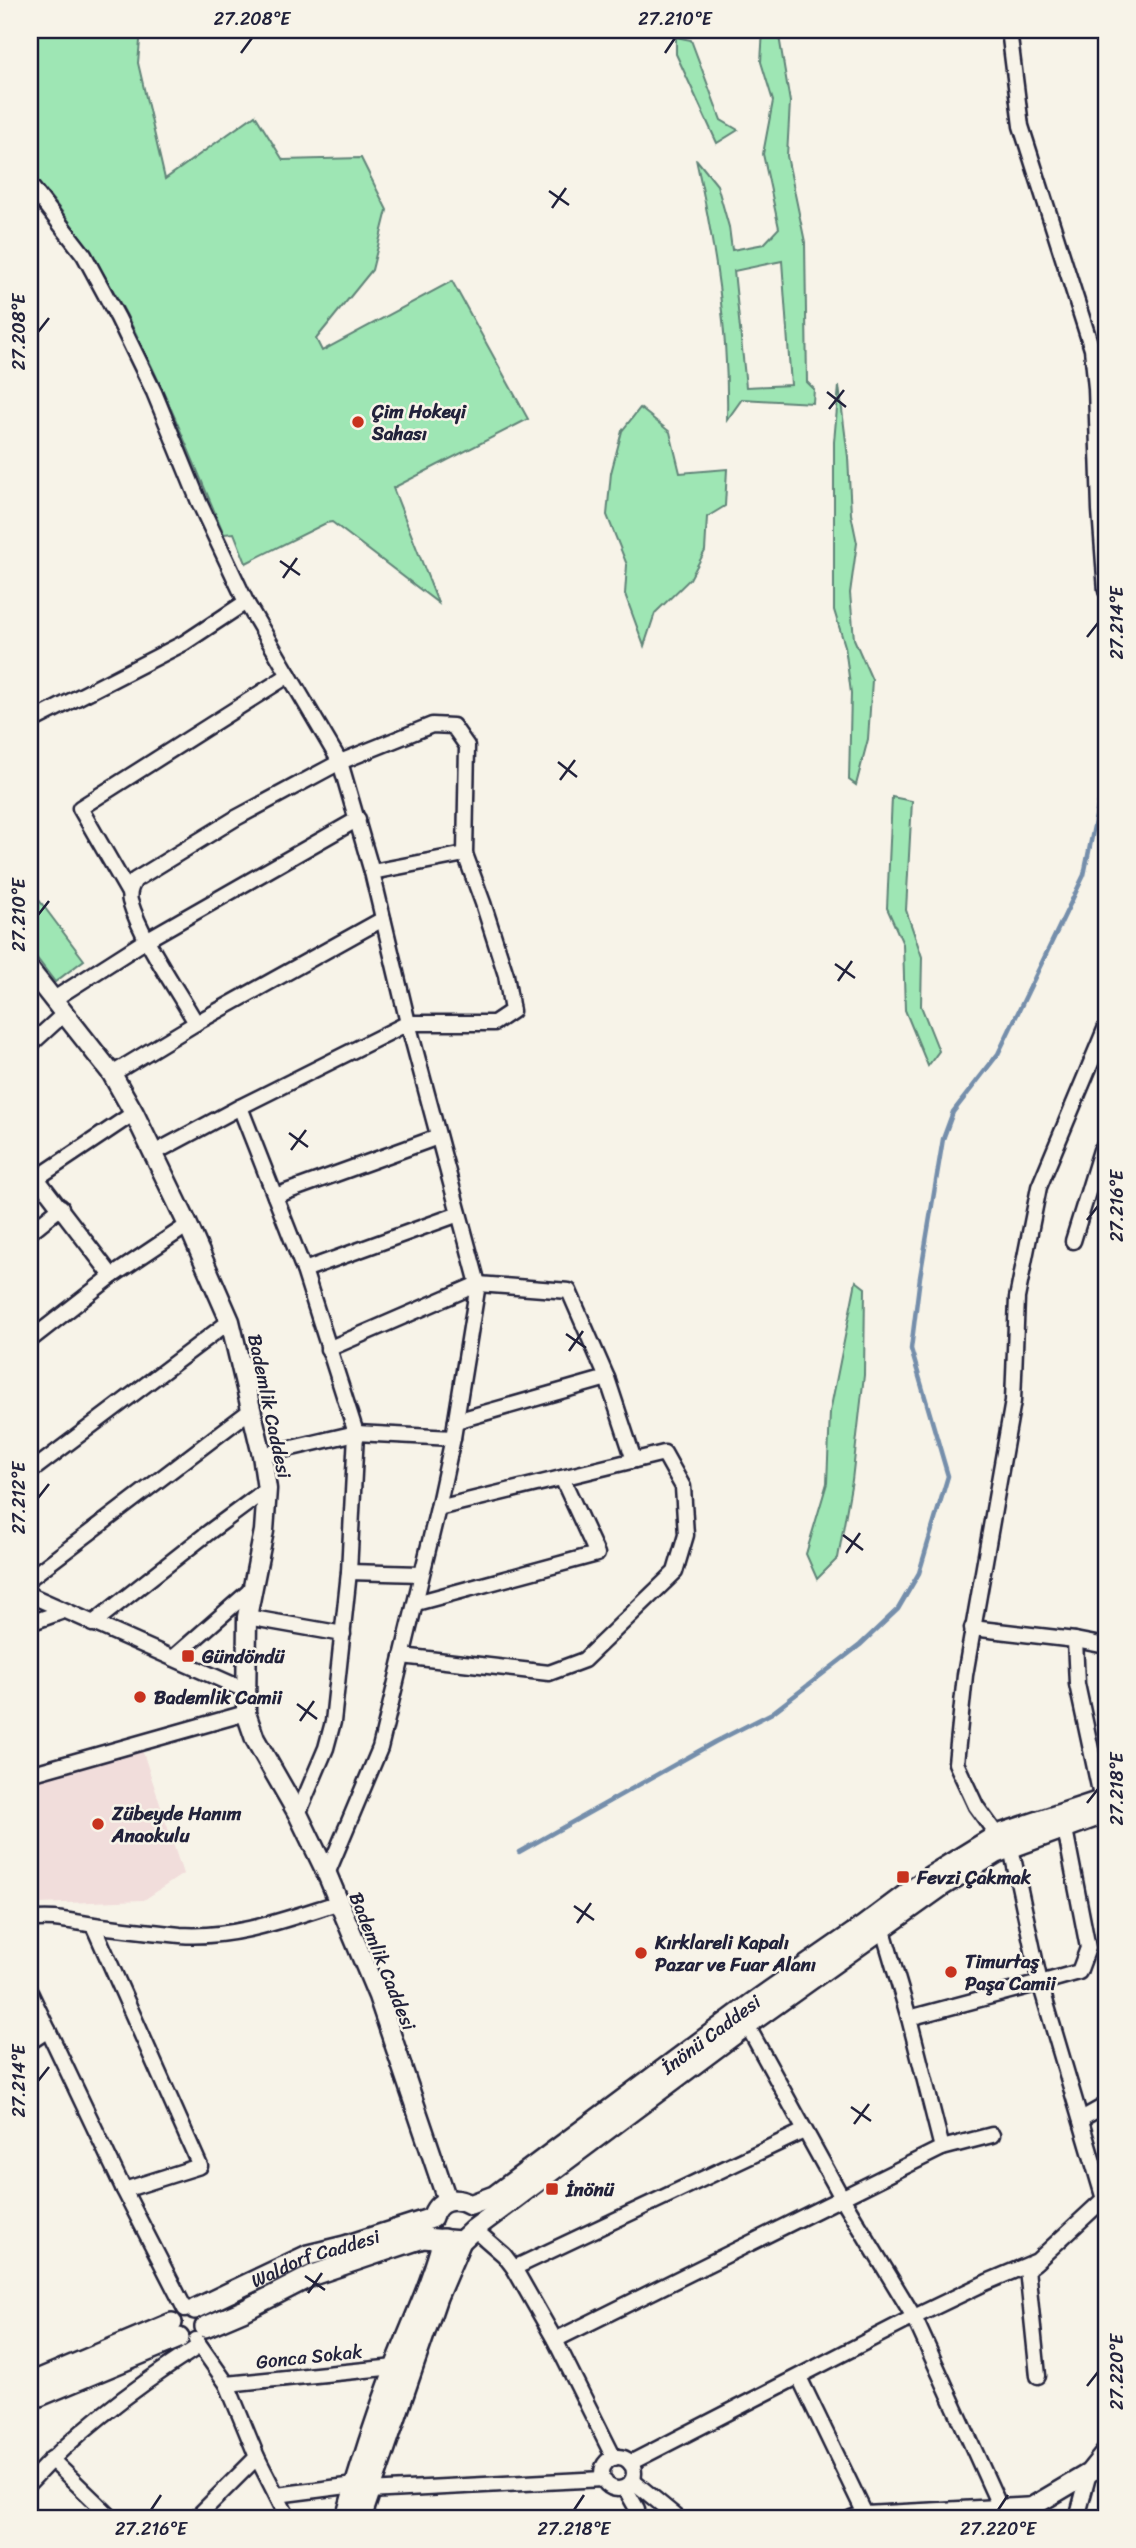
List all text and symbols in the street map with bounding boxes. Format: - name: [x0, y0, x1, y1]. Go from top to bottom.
- text: 27.208°E: [214, 3, 291, 35]
- text: 27.210°E: [638, 3, 713, 35]
- text: 27.208°E: [3, 293, 35, 370]
- place label: Çim Hokeyi Sahası: [371, 395, 468, 450]
- marker: Çim Hokeyi Sahası: [350, 414, 366, 430]
- text: 27.214°E: [1101, 585, 1133, 660]
- text: 27.210°E: [3, 877, 35, 952]
- text: 27.216°E: [1101, 1169, 1133, 1242]
- street label: Bademlik Caddesi: [238, 1331, 301, 1482]
- text: 27.212°E: [3, 1461, 35, 1534]
- place label: Gündöndü: [201, 1640, 285, 1673]
- marker: Gündöndü: [180, 1648, 196, 1664]
- place label: Bademlik Camii: [154, 1681, 283, 1714]
- marker: Bademlik Camii: [132, 1689, 148, 1705]
- text: 27.218°E: [1101, 1752, 1133, 1825]
- place label: Zübeyde Hanım Anaokulu: [111, 1797, 242, 1852]
- marker: Zübeyde Hanım Anaokulu: [90, 1816, 106, 1832]
- place label: Fevzi Çakmak: [916, 1861, 1032, 1894]
- marker: Fevzi Çakmak: [895, 1869, 911, 1885]
- street label: Bademlik Caddesi: [340, 1887, 426, 2036]
- place label: Kırklareli Kapalı Pazar ve Fuar Alanı: [654, 1926, 816, 1981]
- marker: Kırklareli Kapalı Pazar ve Fuar Alanı: [633, 1945, 649, 1961]
- place label: Timurtaş Paşa Camii: [965, 1945, 1058, 2000]
- marker: Timurtaş Paşa Camii: [943, 1964, 959, 1980]
- street label: İnönü Caddesi: [653, 1986, 768, 2084]
- text: 27.214°E: [3, 2043, 35, 2118]
- place label: İnönü: [565, 2173, 615, 2206]
- marker: İnönü: [544, 2181, 560, 2197]
- street label: Waldorf Caddesi: [245, 2220, 385, 2297]
- text: 27.220°E: [1101, 2333, 1133, 2410]
- street label: Gonca Sokak: [254, 2334, 365, 2378]
- text: 27.216°E: [115, 2513, 188, 2545]
- text: 27.218°E: [538, 2513, 611, 2545]
- text: 27.220°E: [960, 2513, 1037, 2545]

